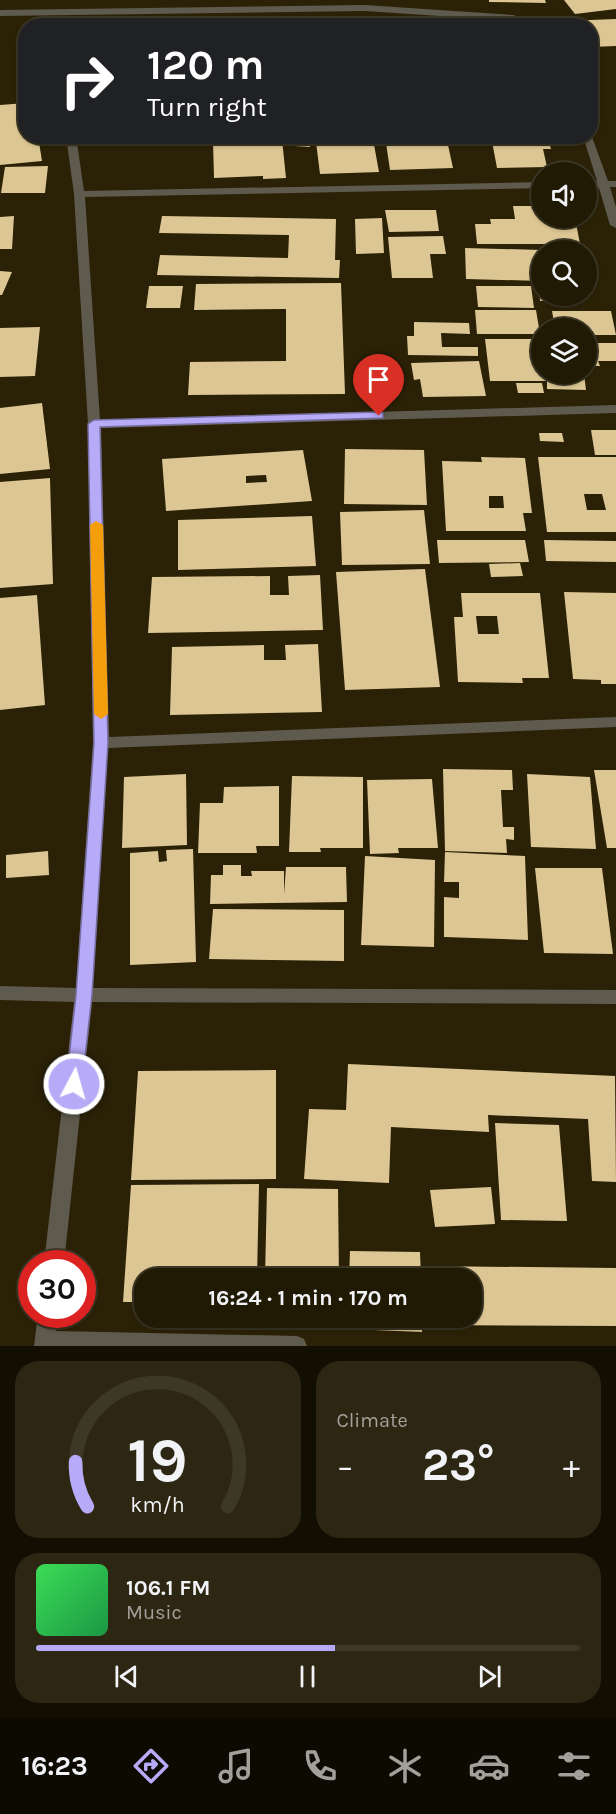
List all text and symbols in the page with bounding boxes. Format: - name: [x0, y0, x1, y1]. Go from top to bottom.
- text: 120 m: [147, 40, 264, 90]
- icon: right: [48, 42, 126, 120]
- text: Turn right: [147, 91, 267, 123]
- map controls: [531, 162, 597, 384]
- button: sound: [531, 162, 597, 228]
- button: search: [531, 240, 597, 306]
- button: layers: [531, 318, 597, 384]
- pin: [353, 354, 404, 416]
- icon: arrive: [362, 363, 395, 396]
- position arrow: [42, 1052, 106, 1116]
- speed limit sign: 30: [18, 1250, 96, 1328]
- text: 16:24 · 1 min · 170 m: [208, 1285, 408, 1311]
- text: Climate: [337, 1409, 408, 1432]
- text: 19: [128, 1424, 188, 1497]
- text: 23°: [422, 1439, 495, 1491]
- text: −: [337, 1447, 354, 1485]
- text: +: [563, 1447, 580, 1485]
- text: km/h: [131, 1492, 185, 1517]
- text: 106.1 FM: [126, 1575, 211, 1601]
- text: Music: [126, 1601, 182, 1624]
- icon: previous: [110, 1660, 143, 1693]
- icon: pause: [291, 1660, 324, 1693]
- icon: next: [473, 1660, 506, 1693]
- icon: directions: [130, 1745, 172, 1787]
- icon: music: [215, 1745, 257, 1787]
- icon: phone: [299, 1745, 341, 1787]
- icon: climate: [384, 1745, 426, 1787]
- icon: car: [468, 1745, 510, 1787]
- icon: filters: [553, 1745, 595, 1787]
- text: 16:23: [21, 1750, 88, 1782]

